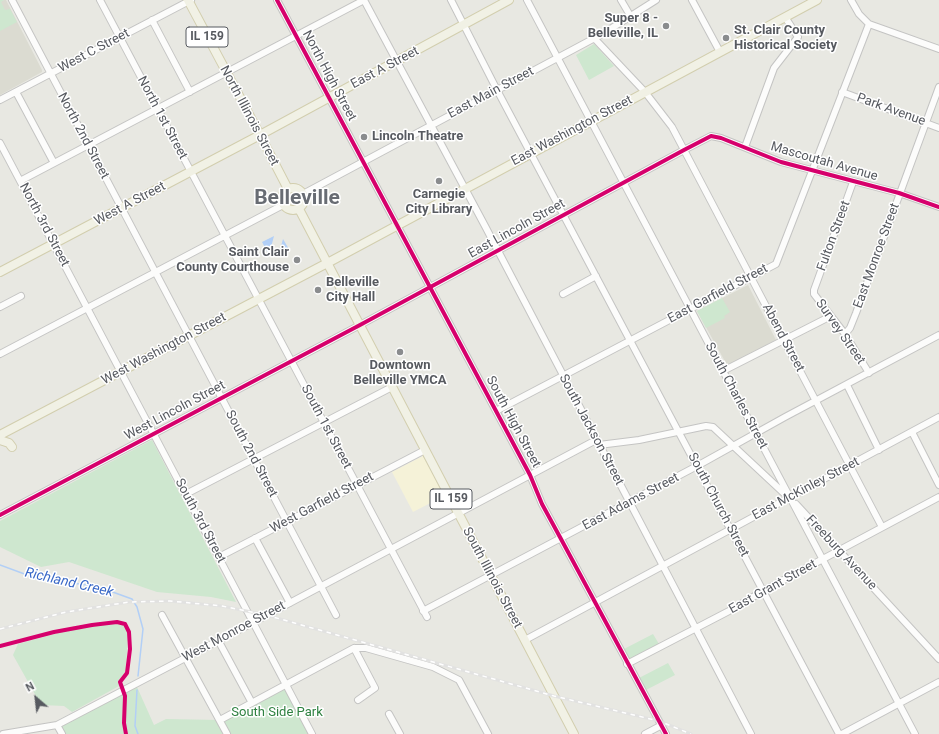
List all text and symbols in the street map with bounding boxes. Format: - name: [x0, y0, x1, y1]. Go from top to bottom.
- place label: Super 8 - Belleville, IL: [588, 11, 658, 42]
- marker: Super 8 - Belleville, IL: [661, 21, 671, 31]
- place label: St. Clair County Historical Society: [734, 23, 837, 54]
- street label: West C Street: [56, 26, 132, 76]
- road number: IL 159: [186, 27, 228, 47]
- street label: North High Street: [299, 28, 359, 124]
- marker: St. Clair County Historical Society: [721, 33, 731, 43]
- street label: East A Street: [348, 44, 422, 92]
- street label: North Illinois Street: [216, 63, 282, 169]
- street label: East Main Street: [445, 64, 537, 122]
- street label: North 1st Street: [134, 74, 190, 162]
- street label: North 2nd Street: [54, 90, 112, 182]
- street label: Park Avenue: [855, 90, 927, 130]
- street label: East Washington Street: [509, 92, 635, 170]
- place label: Lincoln Theatre: [372, 129, 463, 145]
- marker: Lincoln Theatre: [359, 132, 369, 142]
- street label: Mascoutah Avenue: [769, 139, 879, 185]
- marker: Carnegie City Library: [434, 176, 444, 186]
- street label: West A Street: [92, 179, 168, 229]
- street label: North 3rd Street: [15, 181, 73, 269]
- district label: Belleville: [254, 186, 340, 212]
- place label: Carnegie City Library: [406, 187, 472, 218]
- street label: East Lincoln Street: [466, 196, 568, 262]
- street label: Fulton Street: [814, 199, 854, 273]
- street label: East Monroe Street: [851, 201, 903, 311]
- place label: Saint Clair County Courthouse: [176, 245, 289, 276]
- marker: Saint Clair County Courthouse: [292, 255, 302, 265]
- street label: East Garfield Street: [665, 261, 771, 327]
- place label: Belleville City Hall: [326, 275, 379, 306]
- marker: Belleville City Hall: [313, 285, 323, 295]
- street label: Survey Street: [812, 296, 868, 368]
- street label: Abend Street: [759, 301, 807, 375]
- street label: West Washington Street: [99, 310, 229, 388]
- street label: South Charles Street: [701, 340, 771, 452]
- marker: Downtown Belleville YMCA: [395, 347, 405, 357]
- place label: Downtown Belleville YMCA: [354, 358, 446, 389]
- street label: South Jackson Street: [555, 372, 627, 488]
- street label: South High Street: [482, 374, 544, 470]
- street label: West Lincoln Street: [122, 378, 228, 444]
- street label: South 1st Street: [297, 382, 355, 472]
- street label: South 2nd Street: [222, 408, 280, 500]
- street label: South Church Street: [684, 450, 752, 560]
- street label: East McKinley Street: [750, 454, 862, 524]
- street label: West Garfield Street: [268, 469, 376, 537]
- street label: East Adams Street: [580, 470, 682, 534]
- street label: South 3rd Street: [171, 476, 229, 566]
- road number: IL 159: [430, 489, 472, 509]
- street label: Freeburg Avenue: [802, 512, 880, 594]
- street label: South Illinois Street: [459, 525, 525, 631]
- street label: East Grant Street: [727, 557, 819, 617]
- water label: Richland Creek: [23, 565, 115, 601]
- street label: West Monroe Street: [180, 598, 288, 666]
- north arrow: [16, 678, 56, 718]
- text: N: [24, 679, 37, 695]
- park label: South Side Park: [231, 705, 323, 721]

